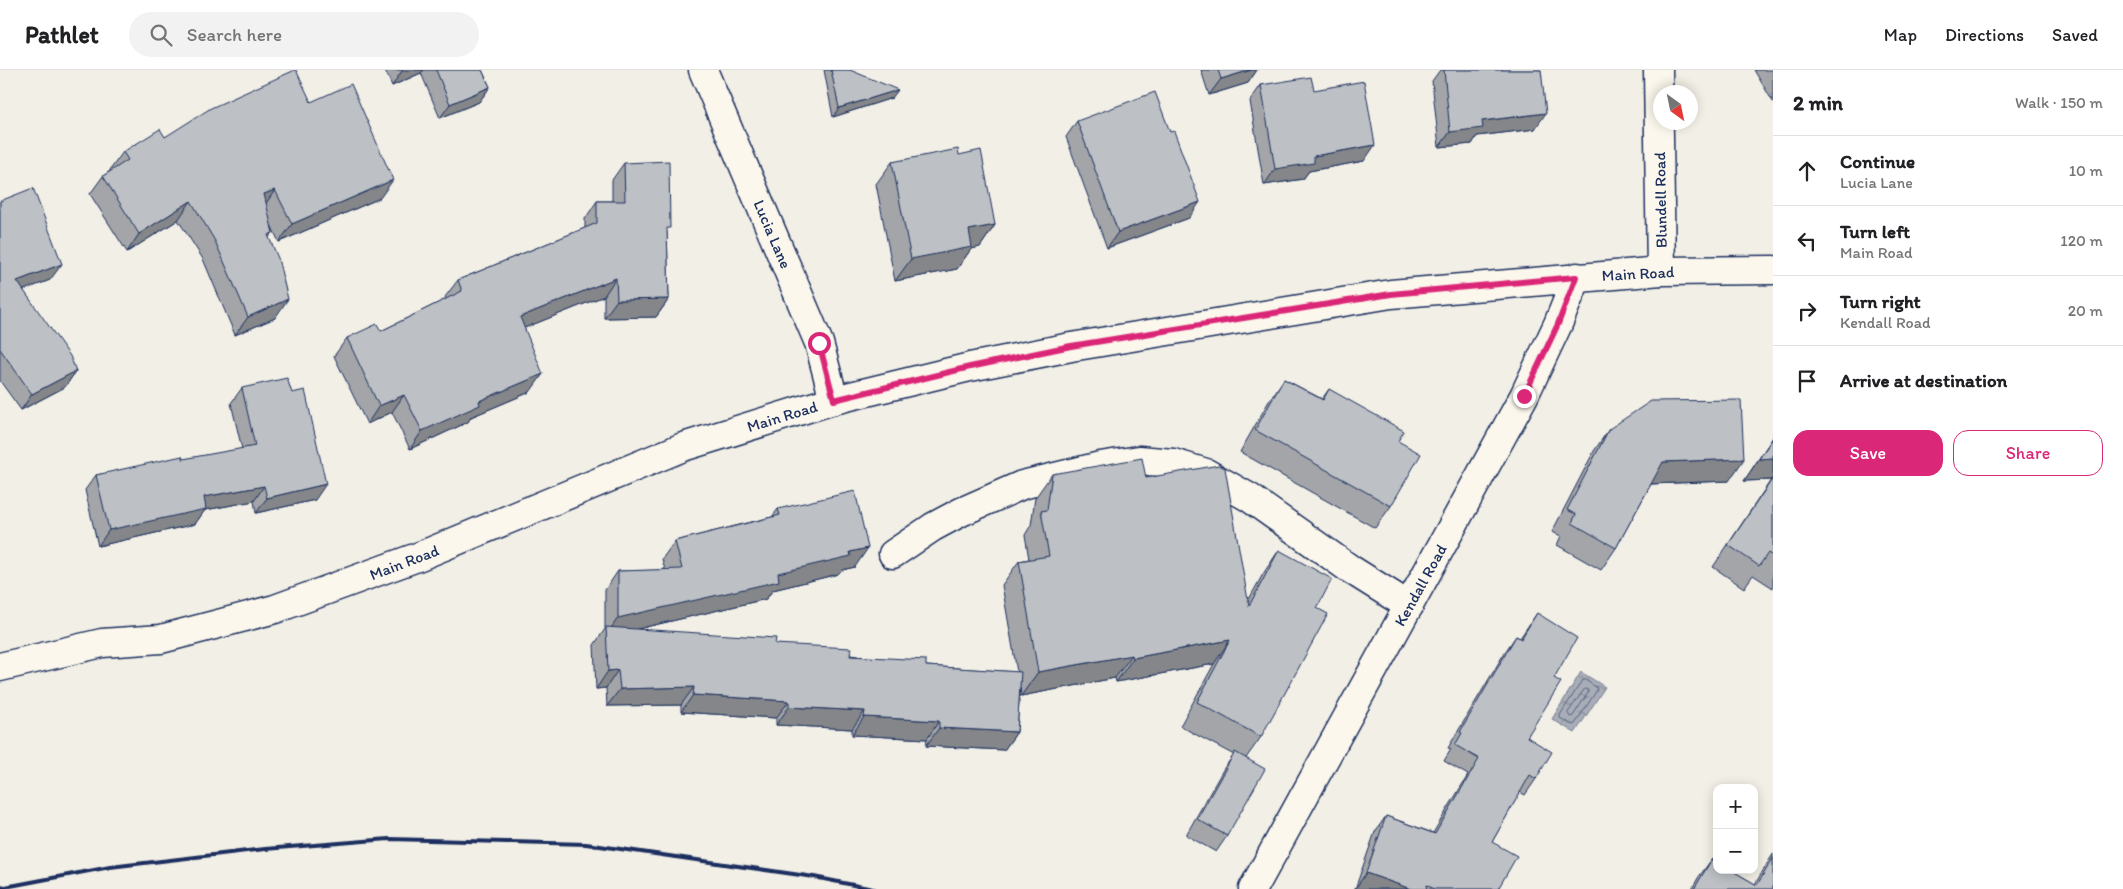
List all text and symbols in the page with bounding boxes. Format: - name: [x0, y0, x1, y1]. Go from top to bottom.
- search box: [129, 12, 479, 57]
- text: Pathlet: [25, 20, 99, 49]
- icon: search: [147, 21, 175, 49]
- text: Search here: [187, 23, 282, 46]
- text: Map: [1884, 24, 1917, 46]
- text: Directions: [1945, 24, 2024, 46]
- text: Saved: [2052, 24, 2098, 46]
- north arrow: [1653, 85, 1698, 130]
- text: 2 min: [1793, 90, 1843, 115]
- text: Walk · 150 m: [2015, 93, 2103, 112]
- text: Continue: [1840, 150, 1915, 173]
- street label: Blundell Road: [1650, 152, 1671, 248]
- icon: ahead: [1793, 157, 1821, 185]
- text: 10 m: [2069, 161, 2103, 180]
- text: Lucia Lane: [1840, 173, 1913, 192]
- street label: Lucia Lane: [750, 197, 796, 271]
- text: Turn left: [1840, 220, 1910, 243]
- icon: left: [1793, 227, 1821, 255]
- text: 120 m: [2060, 231, 2103, 250]
- text: Main Road: [1840, 243, 1913, 262]
- street label: Main Road: [1601, 262, 1675, 285]
- text: Turn right: [1840, 290, 1921, 313]
- icon: right: [1793, 297, 1821, 325]
- text: 20 m: [2068, 301, 2103, 320]
- text: Kendall Road: [1840, 313, 1931, 332]
- route start: [808, 332, 831, 355]
- icon: arrive: [1793, 367, 1821, 395]
- text: Arrive at destination: [1840, 369, 2007, 392]
- route end: [1513, 385, 1536, 408]
- street label: Main Road: [745, 397, 820, 436]
- button: Save: [1793, 430, 1943, 476]
- button: Share: [1953, 430, 2103, 476]
- street label: Main Road: [367, 540, 442, 584]
- street label: Kendall Road: [1390, 541, 1451, 629]
- map controls: [1713, 784, 1758, 874]
- button: +: [1713, 784, 1758, 829]
- button: −: [1713, 829, 1758, 874]

